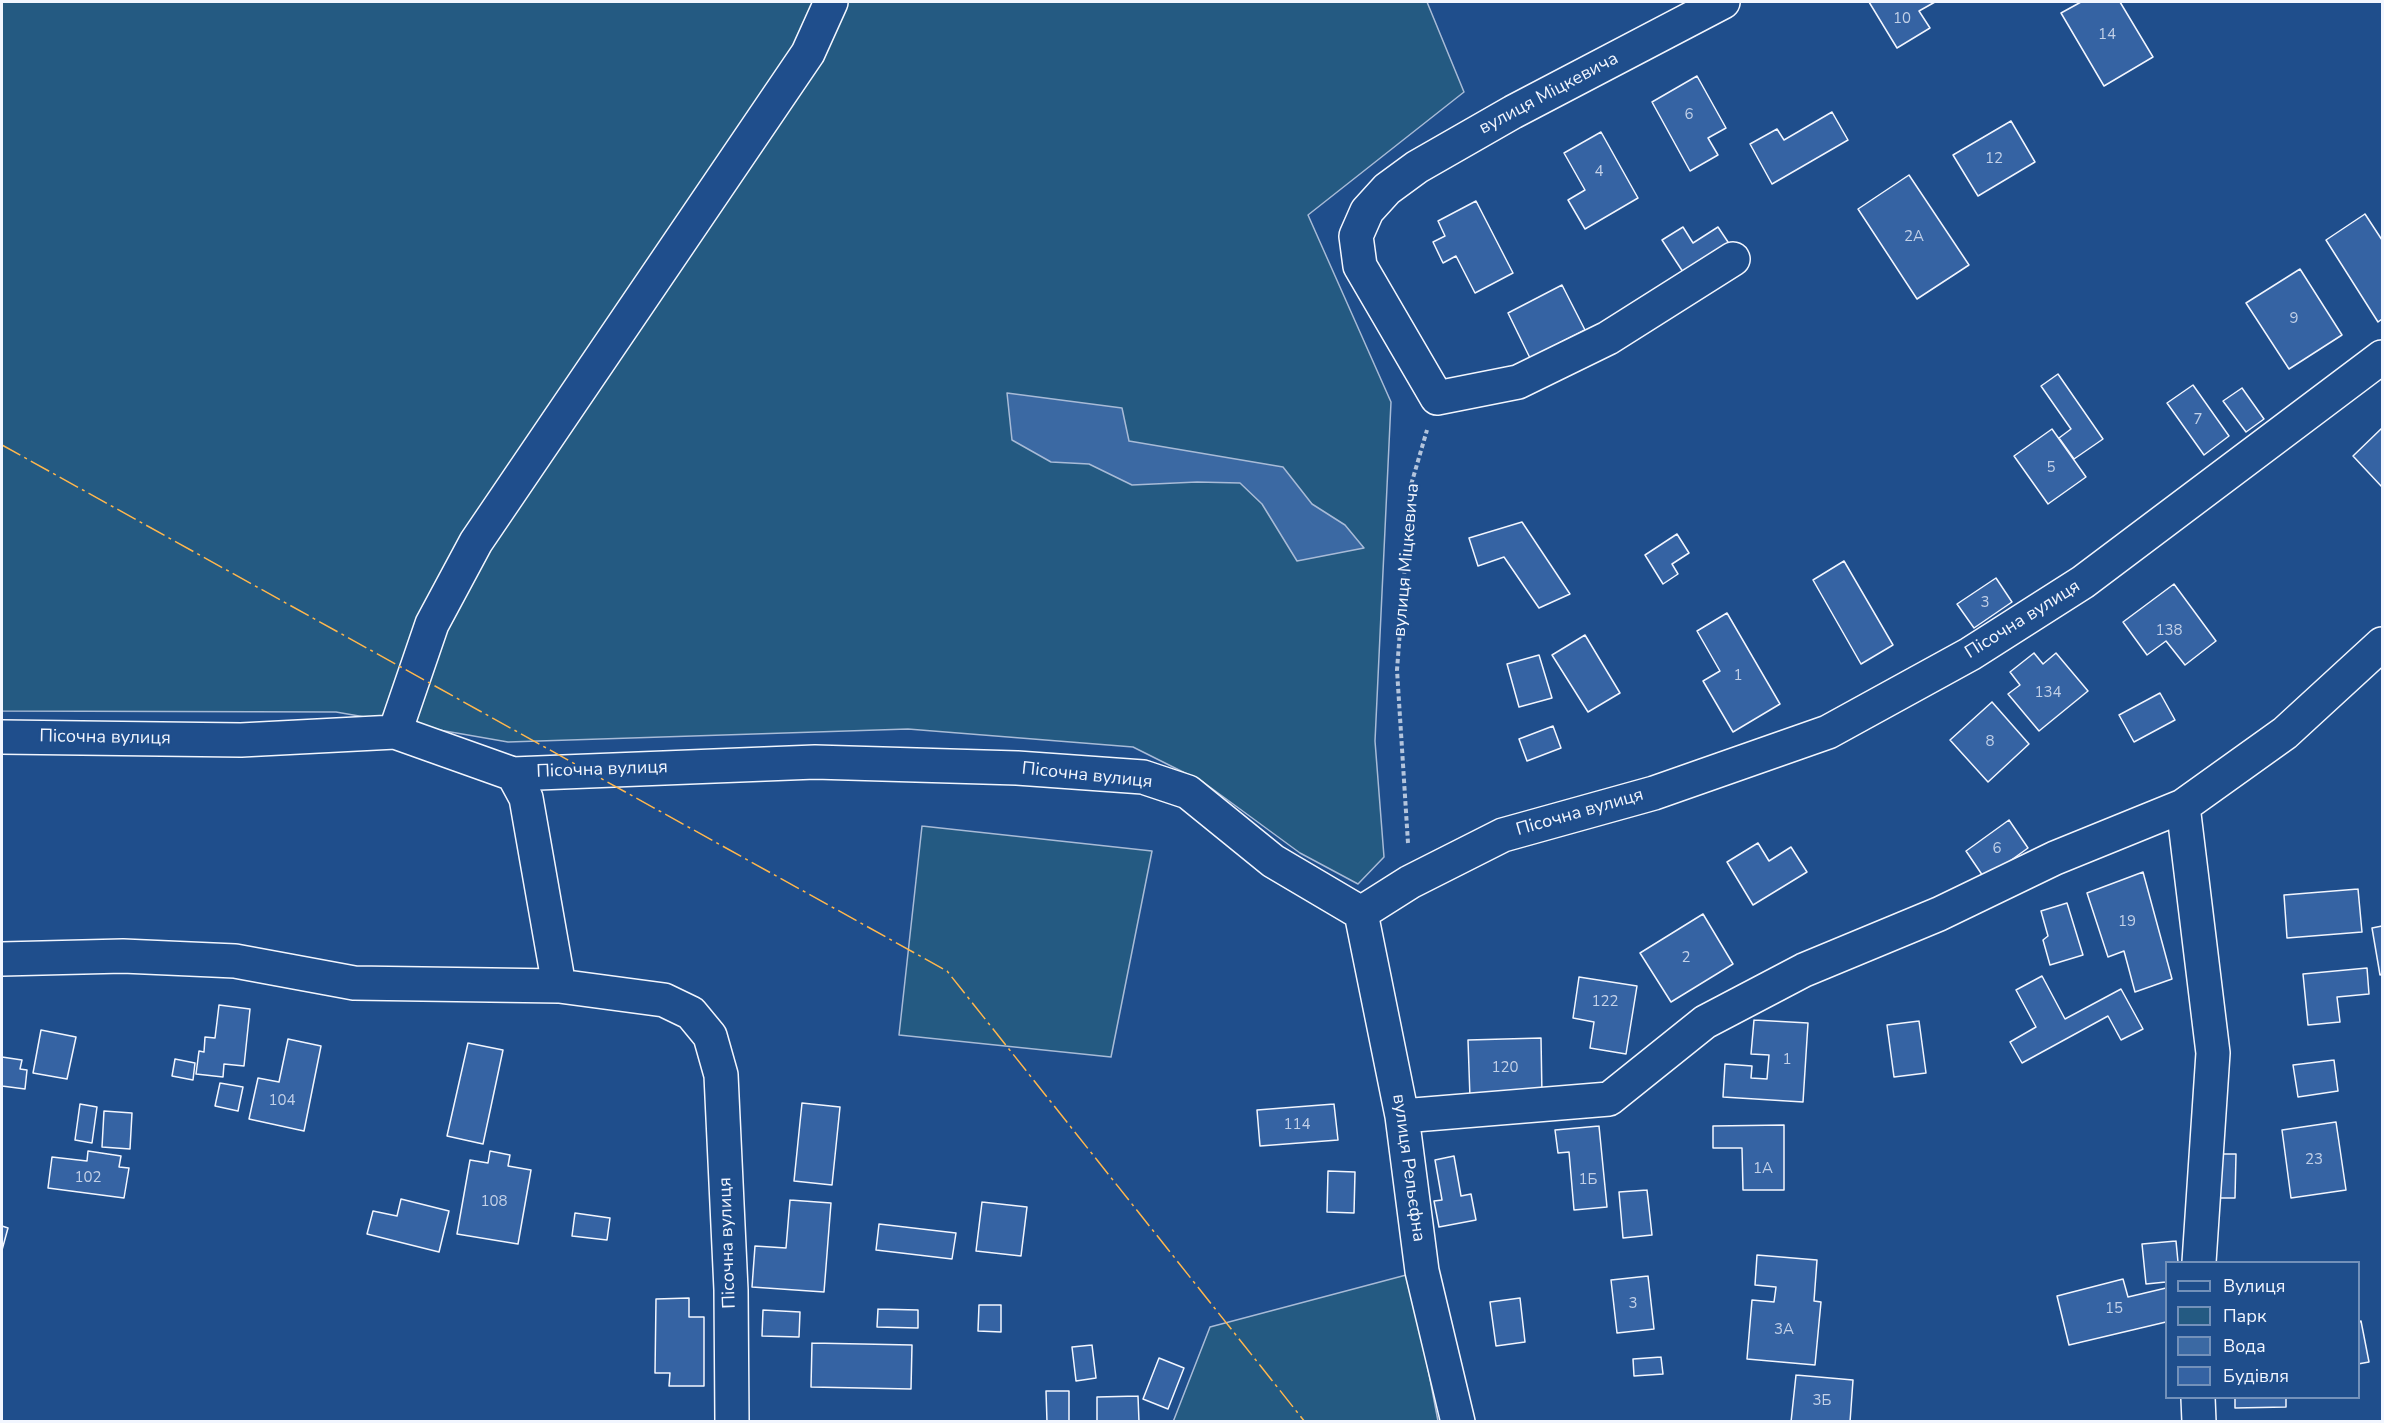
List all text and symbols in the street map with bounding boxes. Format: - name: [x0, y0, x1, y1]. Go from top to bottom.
- house number: 10: [1893, 10, 1911, 28]
- house number: 14: [2098, 26, 2116, 44]
- street label: вулиця Міцкевича: [1476, 48, 1622, 140]
- house number: 6: [1685, 106, 1693, 124]
- house number: 12: [1985, 150, 2003, 168]
- house number: 4: [1595, 163, 1603, 181]
- house number: 2А: [1904, 228, 1924, 246]
- house number: 9: [2290, 310, 2298, 328]
- house number: 7: [2194, 411, 2202, 429]
- house number: 5: [2047, 459, 2055, 477]
- street label: вулиця Міцкевича: [1390, 482, 1424, 638]
- street label: Пісочна вулиця: [1961, 576, 2085, 664]
- house number: 3: [1981, 594, 1989, 612]
- house number: 138: [2156, 622, 2182, 640]
- house number: 1: [1734, 667, 1742, 685]
- house number: 134: [2035, 684, 2061, 702]
- street label: Пісочна вулиця: [39, 726, 171, 750]
- house number: 8: [1986, 733, 1994, 751]
- street label: Пісочна вулиця: [536, 757, 668, 783]
- street label: Пісочна вулиця: [1020, 758, 1154, 794]
- street label: Пісочна вулиця: [1514, 784, 1646, 842]
- house number: 6: [1993, 840, 2001, 858]
- house number: 19: [2118, 913, 2136, 931]
- house number: 2: [1682, 949, 1690, 967]
- house number: 122: [1592, 993, 1618, 1011]
- house number: 1: [1783, 1051, 1791, 1069]
- house number: 120: [1492, 1059, 1518, 1077]
- house number: 104: [269, 1092, 295, 1110]
- street label: вулиця Рельєфна: [1387, 1093, 1429, 1243]
- house number: 114: [1284, 1116, 1310, 1134]
- house number: 23: [2305, 1151, 2323, 1169]
- house number: 1А: [1753, 1160, 1773, 1178]
- house number: 102: [75, 1169, 101, 1187]
- house number: 1Б: [1579, 1171, 1597, 1189]
- street label: Пісочна вулиця: [715, 1177, 741, 1309]
- house number: 108: [481, 1193, 507, 1211]
- legend: [2165, 1261, 2360, 1399]
- text: Вулиця: [2223, 1274, 2285, 1298]
- house number: 3: [1629, 1295, 1637, 1313]
- house number: 15: [2105, 1300, 2123, 1318]
- text: Парк: [2223, 1304, 2266, 1328]
- house number: 3А: [1774, 1321, 1794, 1339]
- text: Вода: [2223, 1334, 2266, 1358]
- text: Будівля: [2223, 1364, 2289, 1388]
- house number: 3Б: [1813, 1392, 1831, 1410]

